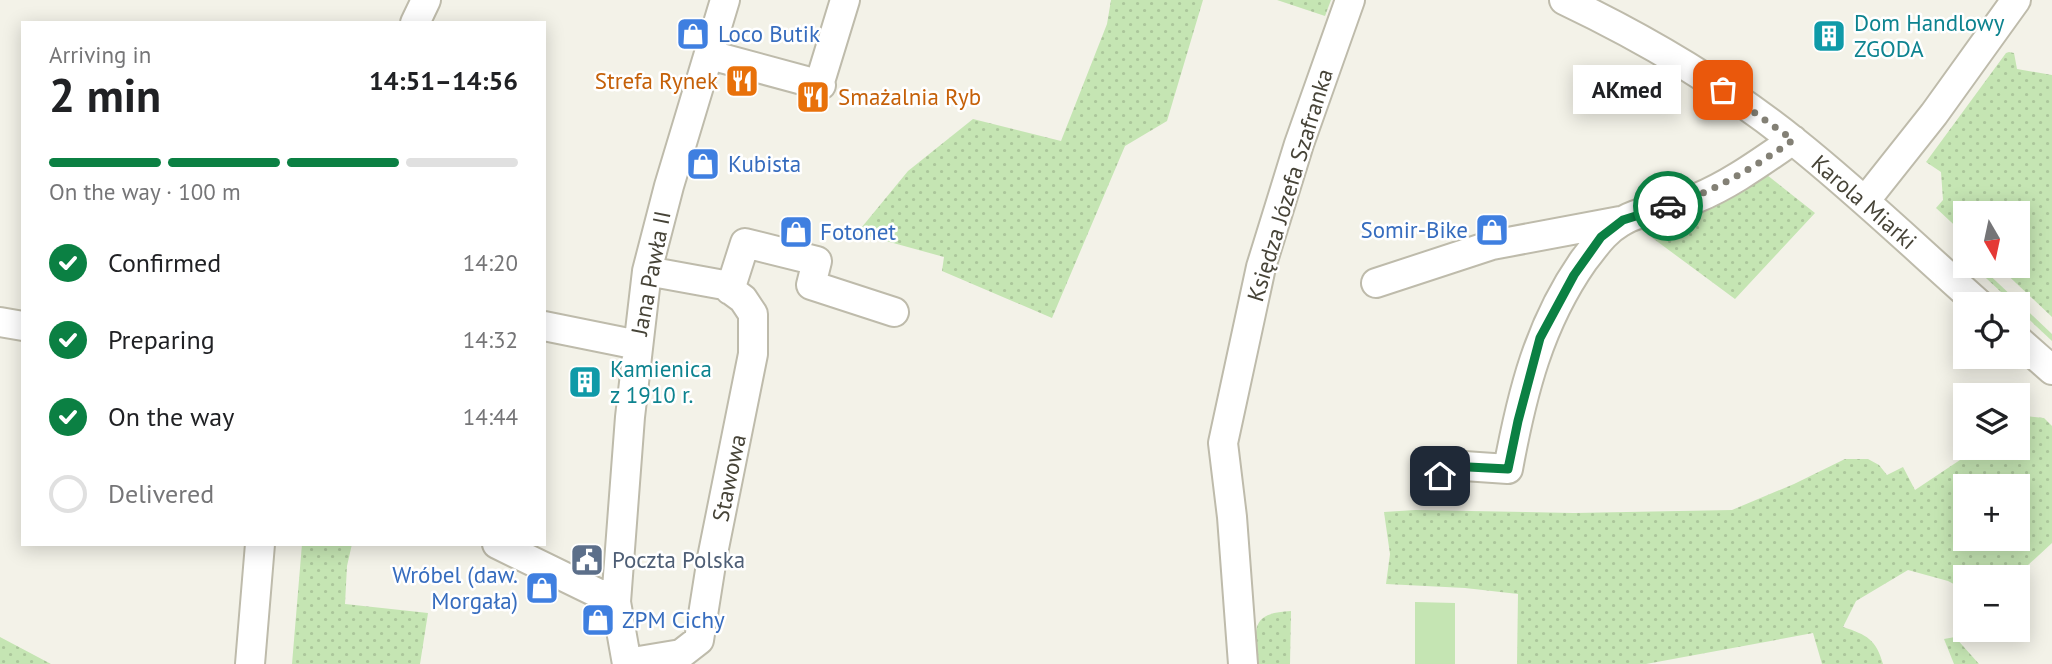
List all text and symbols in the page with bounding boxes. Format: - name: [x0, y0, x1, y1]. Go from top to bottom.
- place label: Dom Handlowy ZGODA: [1854, 8, 2005, 63]
- shop icon: Loco Butik: [674, 15, 712, 53]
- building icon: Dom Handlowy ZGODA: [1810, 17, 1848, 55]
- place label: Loco Butik: [718, 19, 820, 48]
- text: Arriving in: [49, 40, 151, 69]
- pin: [1693, 60, 1753, 120]
- restaurant icon: Strefa Rynek: [723, 62, 761, 100]
- text: 14:51–14:56: [369, 64, 518, 97]
- text: 2 min: [49, 65, 161, 125]
- street label: Księdza Józefa Szafranka: [1240, 65, 1339, 305]
- place label: Strefa Rynek: [595, 66, 718, 95]
- callout: AKmed: [1572, 66, 1681, 114]
- icon: bag: [1704, 71, 1742, 109]
- text: AKmed: [1592, 75, 1662, 104]
- restaurant icon: Smażalnia Ryb: [794, 78, 832, 116]
- place label: Smażalnia Ryb: [838, 82, 981, 111]
- shop icon: Kubista: [684, 145, 722, 183]
- street label: Karola Miarki: [1806, 148, 1923, 255]
- place label: Kubista: [728, 149, 801, 178]
- courier: [1633, 171, 1703, 241]
- text: On the way · 100 m: [49, 177, 241, 206]
- icon: car: [1649, 187, 1687, 225]
- north arrow: [1953, 201, 2030, 278]
- map controls: [1953, 201, 2030, 642]
- street label: Jana Pawła II: [624, 208, 677, 339]
- shop icon: Somir-Bike: [1473, 211, 1511, 249]
- shop icon: Fotonet: [777, 213, 815, 251]
- place label: Somir-Bike: [1360, 215, 1468, 244]
- place label: Fotonet: [820, 217, 896, 246]
- icon: check: [49, 244, 87, 282]
- text: Confirmed: [108, 246, 221, 279]
- text: 14:20: [463, 248, 518, 277]
- button: locate: [1953, 292, 2030, 369]
- icon: check: [49, 321, 87, 359]
- text: Preparing: [108, 323, 215, 356]
- text: 14:32: [463, 325, 518, 354]
- place label: Kamienica z 1910 r.: [610, 354, 712, 409]
- building icon: Kamienica z 1910 r.: [566, 363, 604, 401]
- button: layers: [1953, 383, 2030, 460]
- icon: check: [49, 398, 87, 436]
- text: On the way: [108, 400, 234, 433]
- text: 14:44: [463, 402, 518, 431]
- street label: Stawowa: [705, 432, 752, 524]
- pin: [1410, 446, 1470, 506]
- icon: home: [1421, 457, 1459, 495]
- button: +: [1953, 474, 2030, 551]
- text: Delivered: [108, 477, 214, 510]
- public building icon: Poczta Polska: [568, 541, 606, 579]
- place label: Poczta Polska: [612, 545, 745, 574]
- place label: Wróbel (daw. Morgała): [392, 560, 518, 615]
- button: −: [1953, 565, 2030, 642]
- shop icon: Wróbel (daw. Morgała): [523, 569, 561, 607]
- shop icon: ZPM Cichy: [579, 601, 617, 639]
- place label: ZPM Cichy: [622, 605, 725, 634]

